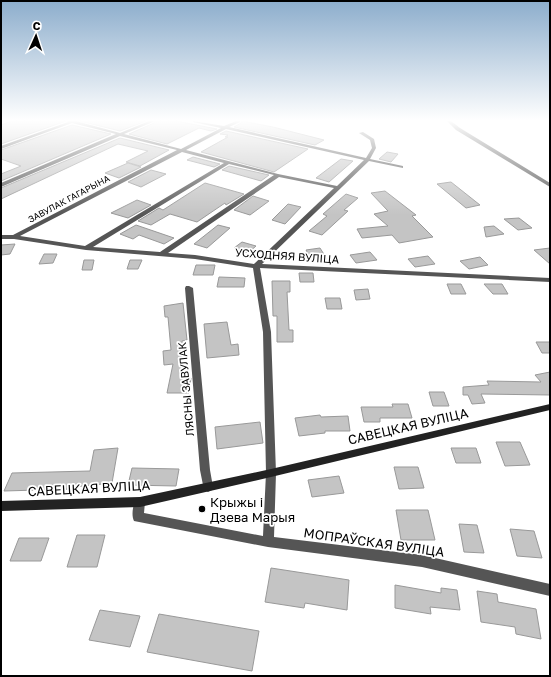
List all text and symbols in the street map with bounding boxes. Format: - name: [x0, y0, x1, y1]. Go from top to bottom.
- north arrow: [16, 16, 56, 56]
- text: С: [32, 19, 41, 32]
- street label: ЗАВУЛАК ГАГАРЫНА: [26, 172, 111, 225]
- street label: УСХОДНЯЯ ВУЛІЦА: [234, 245, 340, 266]
- street label: ЛЯСНЫ ЗАВУЛАК: [175, 341, 196, 437]
- street label: САВЕЦКАЯ ВУЛІЦА: [346, 404, 470, 448]
- street label: САВЕЦКАЯ ВУЛІЦА: [27, 477, 151, 499]
- place label: Крыжы і Дзева Марыя: [210, 494, 295, 525]
- marker: Крыжы і Дзева Марыя: [197, 504, 207, 514]
- street label: МОПРАЎСКАЯ ВУЛІЦА: [303, 524, 446, 560]

